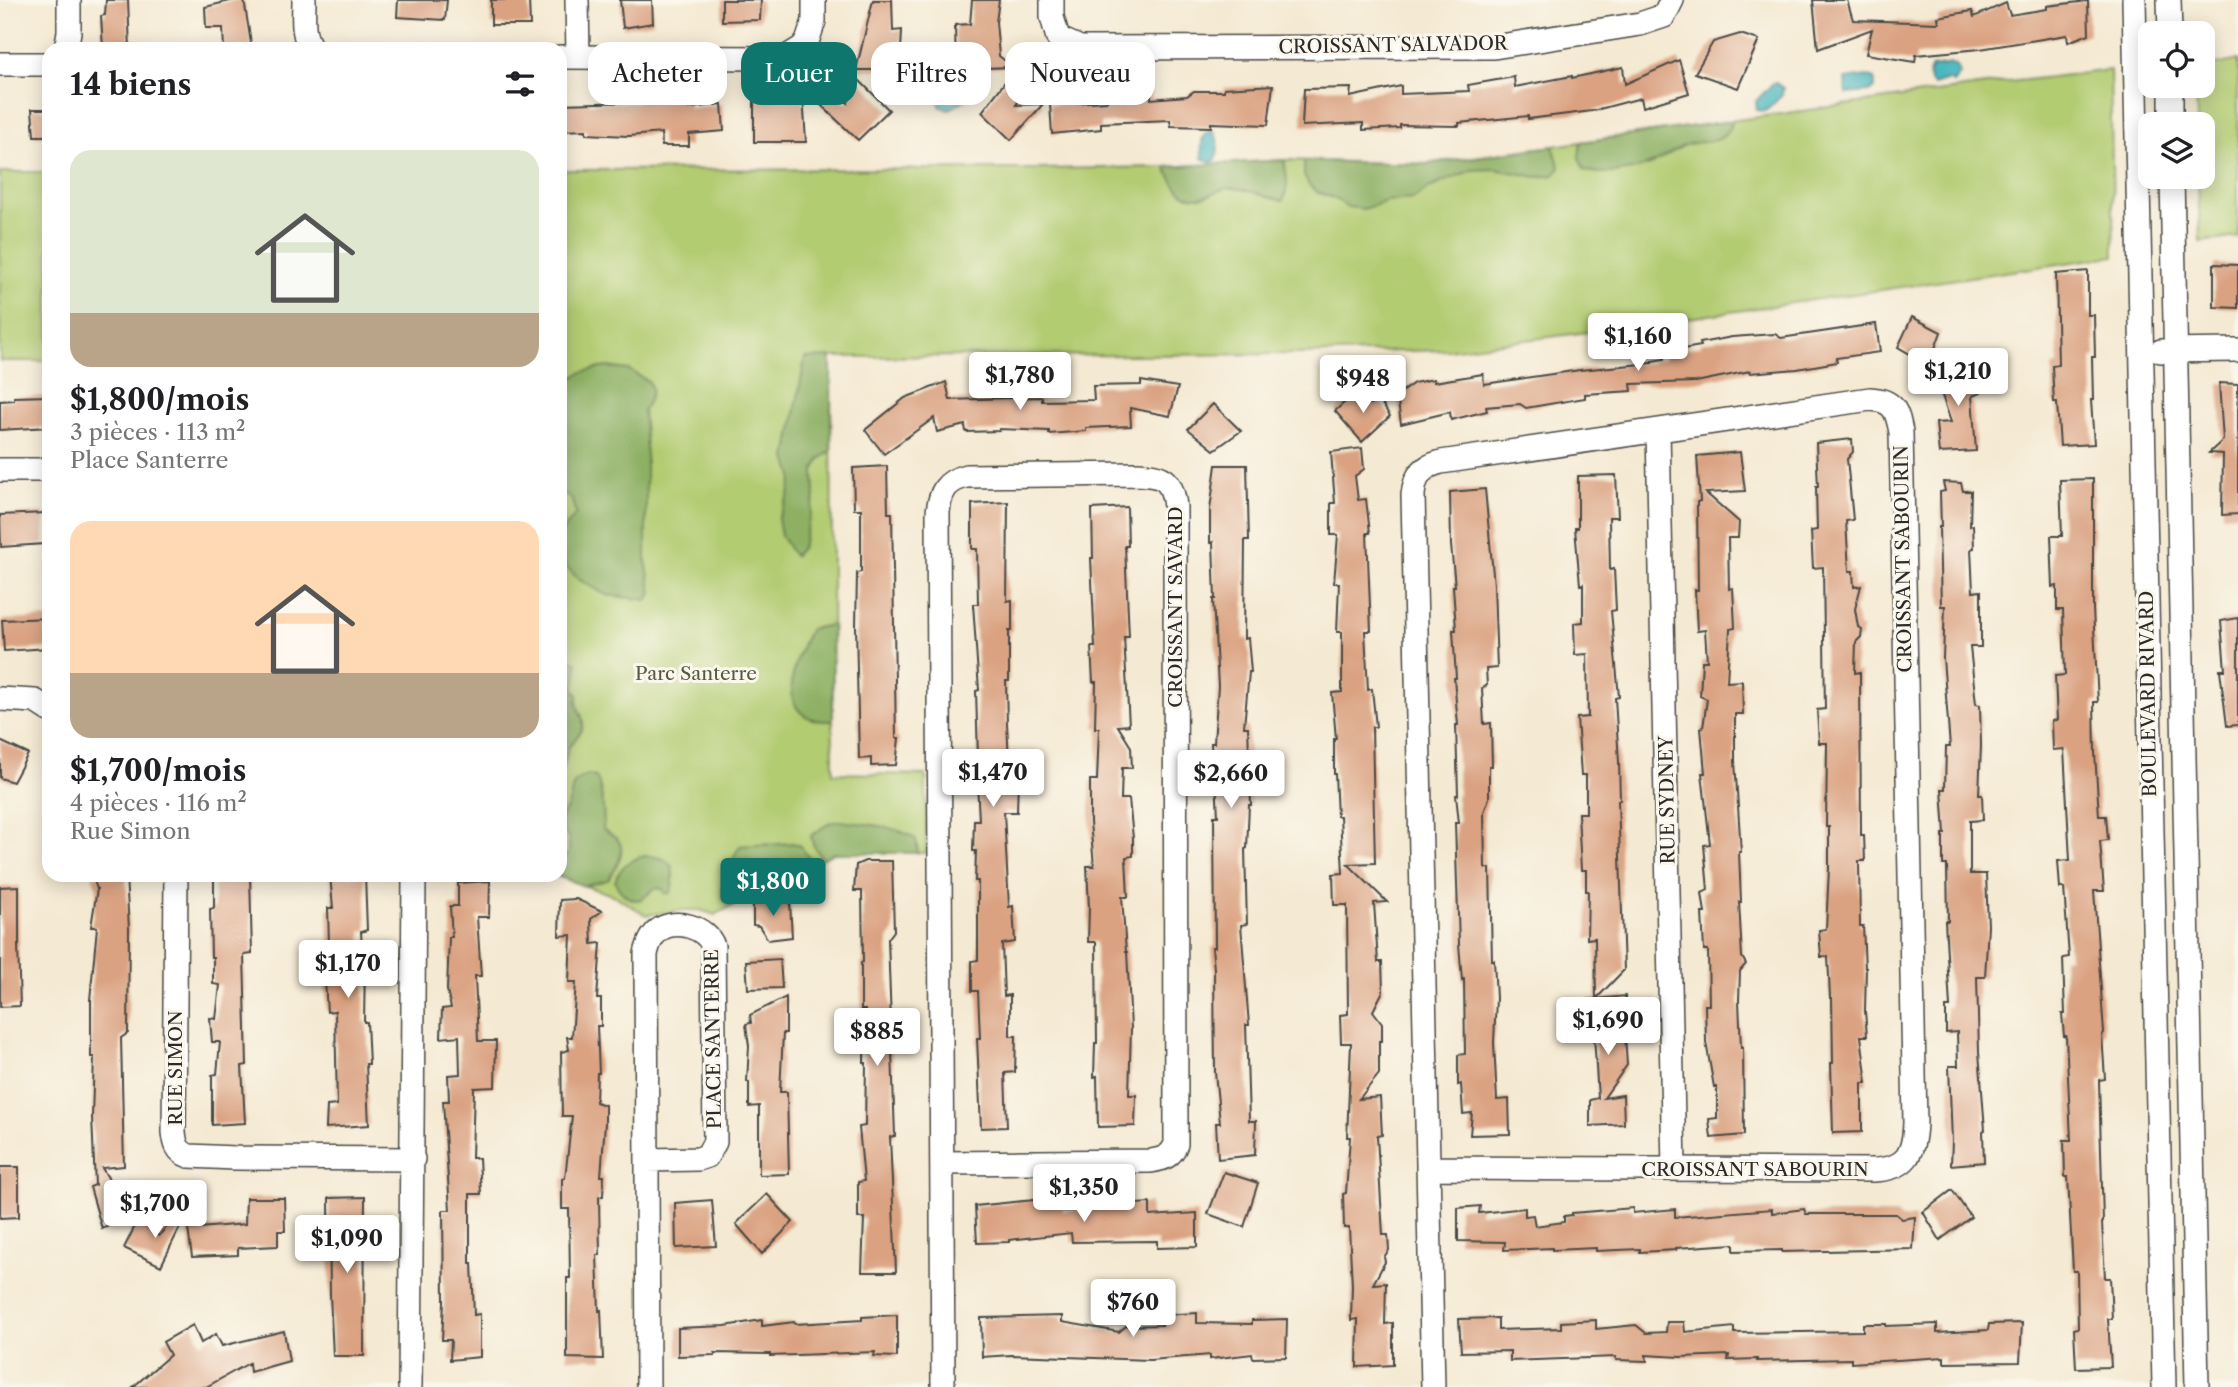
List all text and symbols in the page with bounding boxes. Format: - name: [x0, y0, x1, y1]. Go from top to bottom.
- map controls: [2138, 21, 2215, 189]
- button: locate: [2138, 21, 2215, 98]
- street label: CROISSANT SALVADOR: [1278, 31, 1509, 58]
- chip: Acheter: [588, 42, 727, 105]
- chip: Louer: [741, 42, 857, 105]
- chip: Filtres: [871, 42, 991, 105]
- chip: Nouveau: [1005, 42, 1155, 105]
- icon: filters: [501, 65, 539, 103]
- text: 14 biens: [70, 66, 191, 103]
- button: layers: [2138, 112, 2215, 189]
- icon: home: [242, 195, 368, 321]
- pin: $1,160: [1581, 314, 1695, 373]
- text: $1,160: [1604, 322, 1672, 350]
- pin: $1,210: [1901, 348, 2015, 408]
- pin: $1,780: [963, 352, 1077, 412]
- pin: $948: [1322, 356, 1404, 415]
- text: $1,210: [1924, 357, 1992, 385]
- text: $1,780: [985, 361, 1055, 389]
- text: $948: [1336, 364, 1390, 392]
- text: $1,800/mois: [70, 381, 250, 418]
- text: 3 pièces · 113 m²: [70, 418, 246, 446]
- street label: CROISSANT SABOURIN: [1890, 445, 1916, 673]
- text: Place Santerre: [70, 446, 228, 474]
- street label: CROISSANT SAVARD: [1164, 506, 1187, 708]
- icon: home: [242, 566, 368, 692]
- street label: BOULEVARD RIVARD: [2135, 591, 2161, 797]
- park label: Parc Santerre: [635, 662, 757, 685]
- street label: RUE SYDNEY: [1654, 735, 1680, 865]
- pin: $1,470: [936, 750, 1050, 809]
- pin: $2,660: [1174, 750, 1288, 810]
- text: $1,700/mois: [70, 752, 246, 789]
- text: $1,470: [958, 758, 1028, 786]
- text: $2,660: [1194, 759, 1268, 787]
- text: 4 pièces · 116 m²: [70, 789, 247, 817]
- text: Rue Simon: [70, 817, 191, 845]
- pin: $1,800: [716, 858, 830, 918]
- text: $1,800: [737, 867, 809, 895]
- pin: $1,170: [291, 940, 405, 1000]
- text: $1,170: [315, 949, 381, 977]
- street label: PLACE SANTERRE: [700, 949, 726, 1129]
- pin: $1,690: [1551, 998, 1665, 1057]
- text: $1,690: [1572, 1006, 1644, 1034]
- pin: $885: [836, 1009, 918, 1068]
- street label: RUE SIMON: [164, 1010, 187, 1126]
- text: $885: [850, 1017, 904, 1045]
- street label: CROISSANT SABOURIN: [1641, 1158, 1869, 1181]
- pin: $1,350: [1027, 1164, 1141, 1224]
- text: $1,350: [1049, 1173, 1119, 1201]
- pin: $1,700: [98, 1180, 212, 1240]
- text: $1,700: [120, 1189, 190, 1217]
- pin: $1,090: [290, 1216, 404, 1275]
- text: $1,090: [311, 1224, 383, 1252]
- pin: $760: [1092, 1280, 1174, 1339]
- text: $760: [1107, 1288, 1159, 1316]

